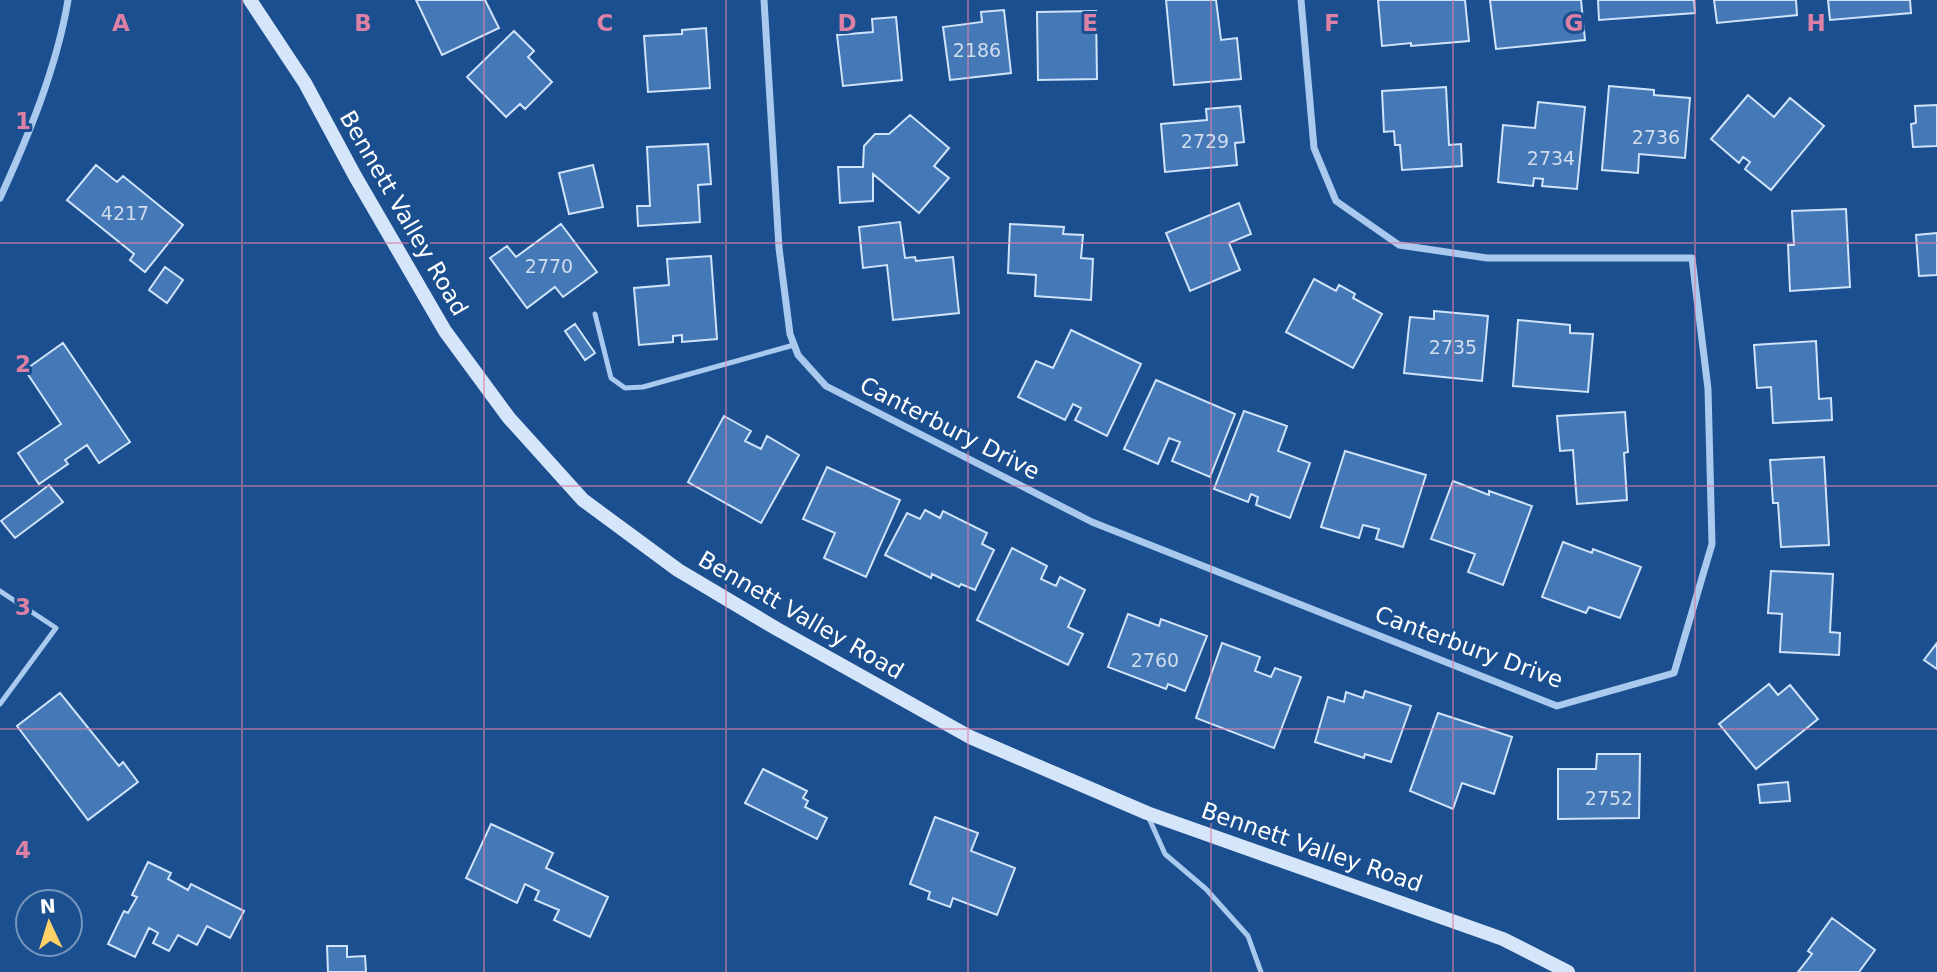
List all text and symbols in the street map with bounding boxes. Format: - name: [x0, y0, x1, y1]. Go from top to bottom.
- text: A: [112, 10, 130, 36]
- text: B: [354, 10, 372, 36]
- text: C: [597, 10, 613, 36]
- text: D: [837, 10, 857, 36]
- text: E: [1082, 10, 1098, 36]
- text: F: [1324, 10, 1340, 36]
- text: G: [1565, 10, 1583, 36]
- text: H: [1806, 10, 1826, 36]
- house number: 2186: [953, 39, 1001, 61]
- street label: Bennett Valley Road: [335, 106, 473, 320]
- text: 1: [15, 108, 31, 134]
- house number: 2736: [1632, 126, 1680, 148]
- house number: 2729: [1181, 130, 1229, 152]
- house number: 2734: [1527, 147, 1575, 169]
- house number: 4217: [101, 202, 149, 224]
- house number: 2770: [525, 255, 573, 277]
- house number: 2735: [1429, 336, 1477, 358]
- text: 2: [15, 351, 31, 377]
- street label: Canterbury Drive: [856, 371, 1044, 485]
- street label: Bennett Valley Road: [694, 546, 908, 684]
- text: 3: [15, 594, 31, 620]
- street label: Canterbury Drive: [1371, 601, 1567, 693]
- house number: 2760: [1131, 649, 1179, 671]
- house number: 2752: [1585, 787, 1633, 809]
- street label: Bennett Valley Road: [1198, 797, 1426, 897]
- text: 4: [15, 837, 31, 863]
- north arrow: [14, 888, 84, 958]
- text: N: [39, 895, 57, 918]

